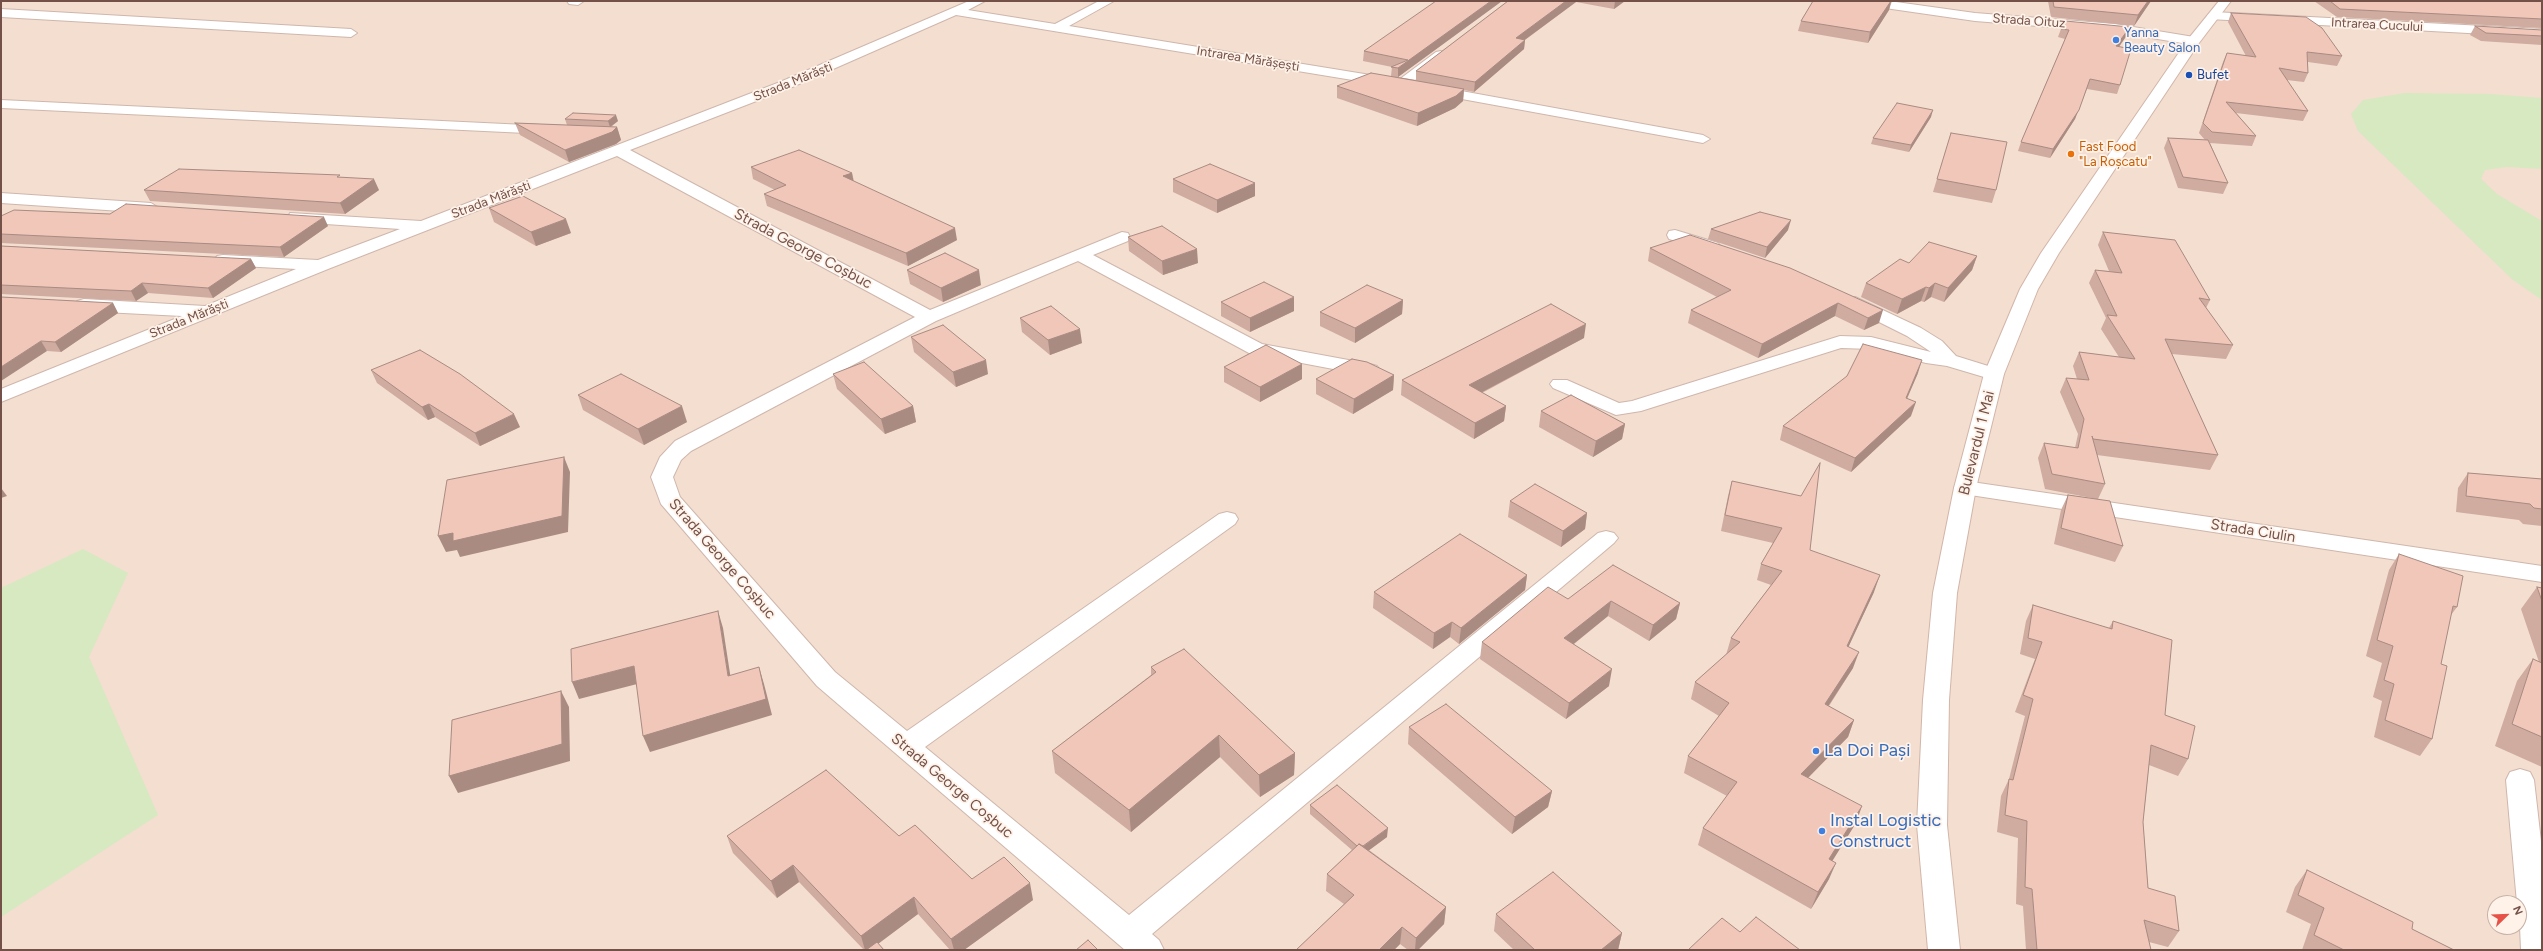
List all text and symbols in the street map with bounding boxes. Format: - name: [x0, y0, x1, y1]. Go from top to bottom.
- street label: Strada Oituz: [1992, 11, 2066, 31]
- street label: Intrarea Cucului: [2331, 15, 2423, 35]
- place label: Yanna Beauty Salon: [2124, 25, 2200, 56]
- marker: Yanna Beauty Salon: [2111, 35, 2121, 45]
- street label: Intrarea Mărășești: [1195, 43, 1301, 75]
- street label: Strada Mărăști: [751, 59, 835, 105]
- place label: Bufet: [2197, 67, 2229, 83]
- marker: Bufet: [2184, 70, 2194, 80]
- place label: Fast Food "La Roșcatu": [2079, 139, 2152, 170]
- marker: Fast Food "La Roșcatu": [2066, 149, 2076, 159]
- street label: Strada Mărăști: [449, 178, 533, 222]
- street label: Strada George Coșbuc: [731, 205, 875, 293]
- street label: Strada Mărăști: [147, 296, 231, 342]
- street label: Bulevardul 1 Mai: [1955, 389, 1999, 497]
- street label: Strada George Coșbuc: [665, 495, 779, 623]
- street label: Strada Ciulin: [2209, 515, 2297, 547]
- street label: Strada George Coșbuc: [887, 730, 1017, 842]
- place label: La Doi Pași: [1824, 740, 1910, 762]
- marker: La Doi Pași: [1811, 746, 1821, 756]
- place label: Instal Logistic Construct: [1830, 810, 1941, 852]
- marker: Instal Logistic Construct: [1817, 826, 1827, 836]
- north arrow: [2487, 895, 2527, 935]
- text: N: [2510, 904, 2525, 917]

